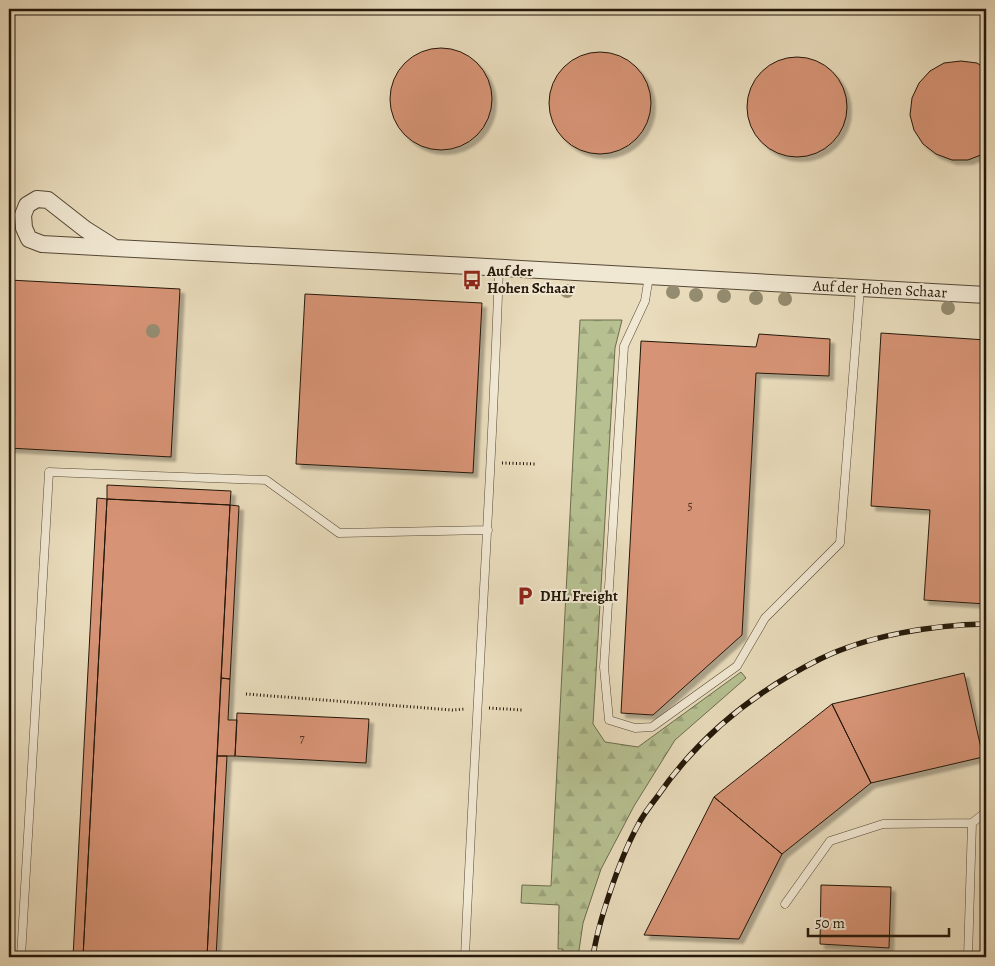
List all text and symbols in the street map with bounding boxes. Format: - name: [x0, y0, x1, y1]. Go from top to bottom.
- place label: Auf der Hohen Schaar: [486, 261, 575, 298]
- bus stop icon: Auf der Hohen Schaar: [461, 269, 483, 291]
- street label: Auf der Hohen Schaar: [811, 275, 948, 303]
- house number: 5: [687, 498, 693, 514]
- parking icon: DHL Freight: [514, 585, 536, 607]
- place label: DHL Freight: [540, 586, 618, 606]
- house number: 7: [299, 730, 305, 746]
- scale bar: [808, 906, 949, 938]
- text: 50 m: [815, 913, 845, 933]

